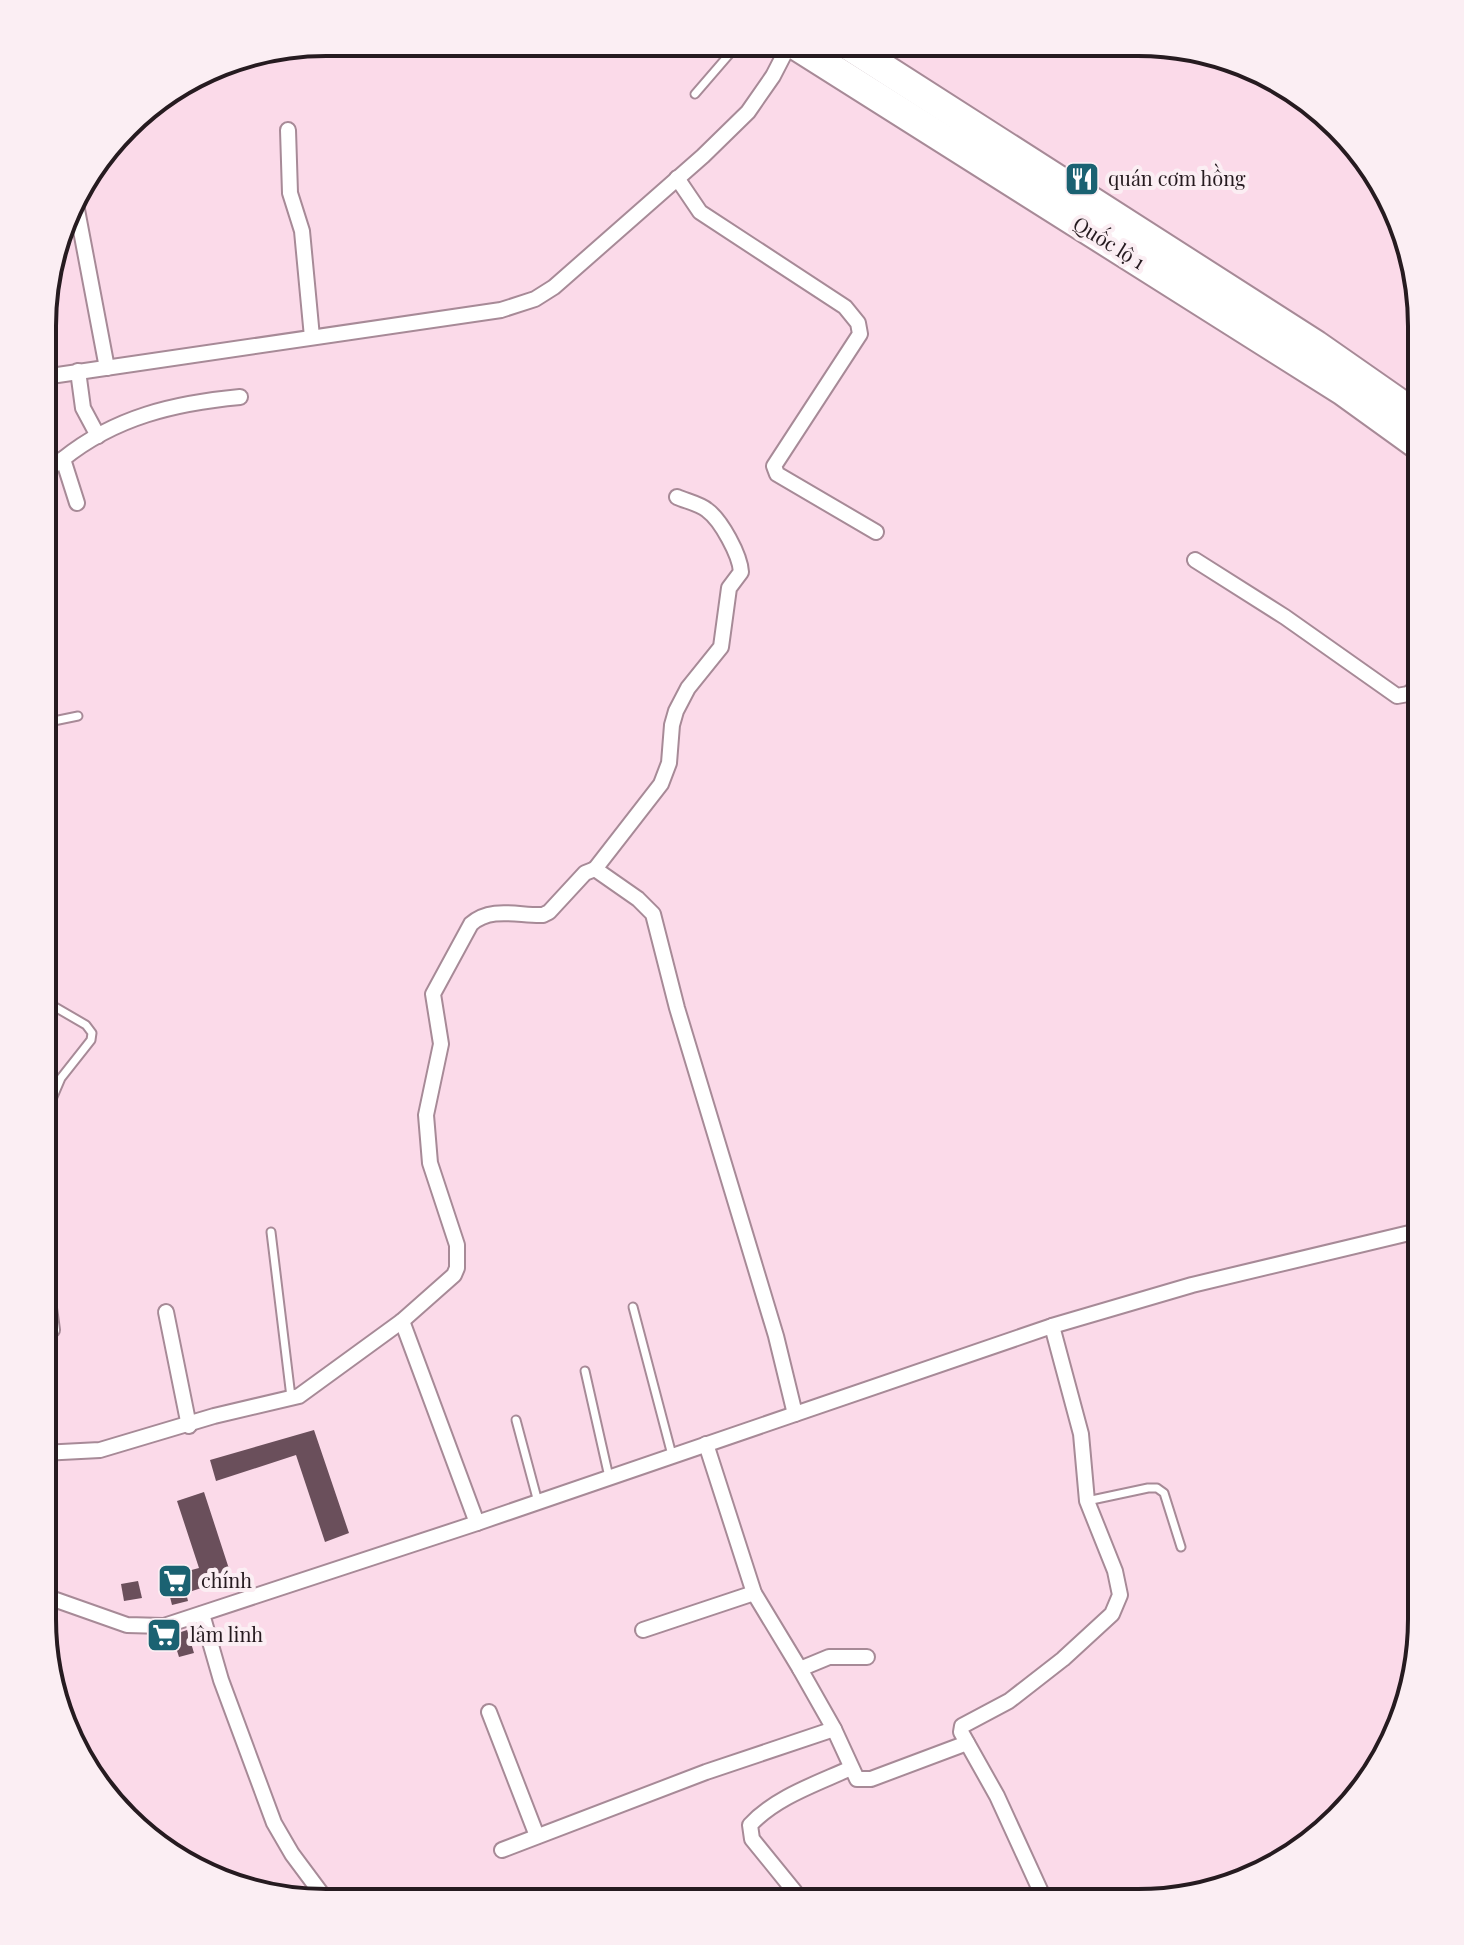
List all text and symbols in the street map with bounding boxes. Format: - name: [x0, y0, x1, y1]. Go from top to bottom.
- restaurant icon: quán cơm hồng: [1063, 160, 1101, 198]
- place label: quán cơm hồng: [1108, 163, 1246, 191]
- street label: Quốc lộ 1: [1069, 208, 1152, 274]
- supermarket icon: chính: [156, 1562, 194, 1600]
- place label: chính: [201, 1566, 252, 1593]
- supermarket icon: lâm linh: [145, 1616, 183, 1654]
- place label: lâm linh: [190, 1620, 263, 1647]

